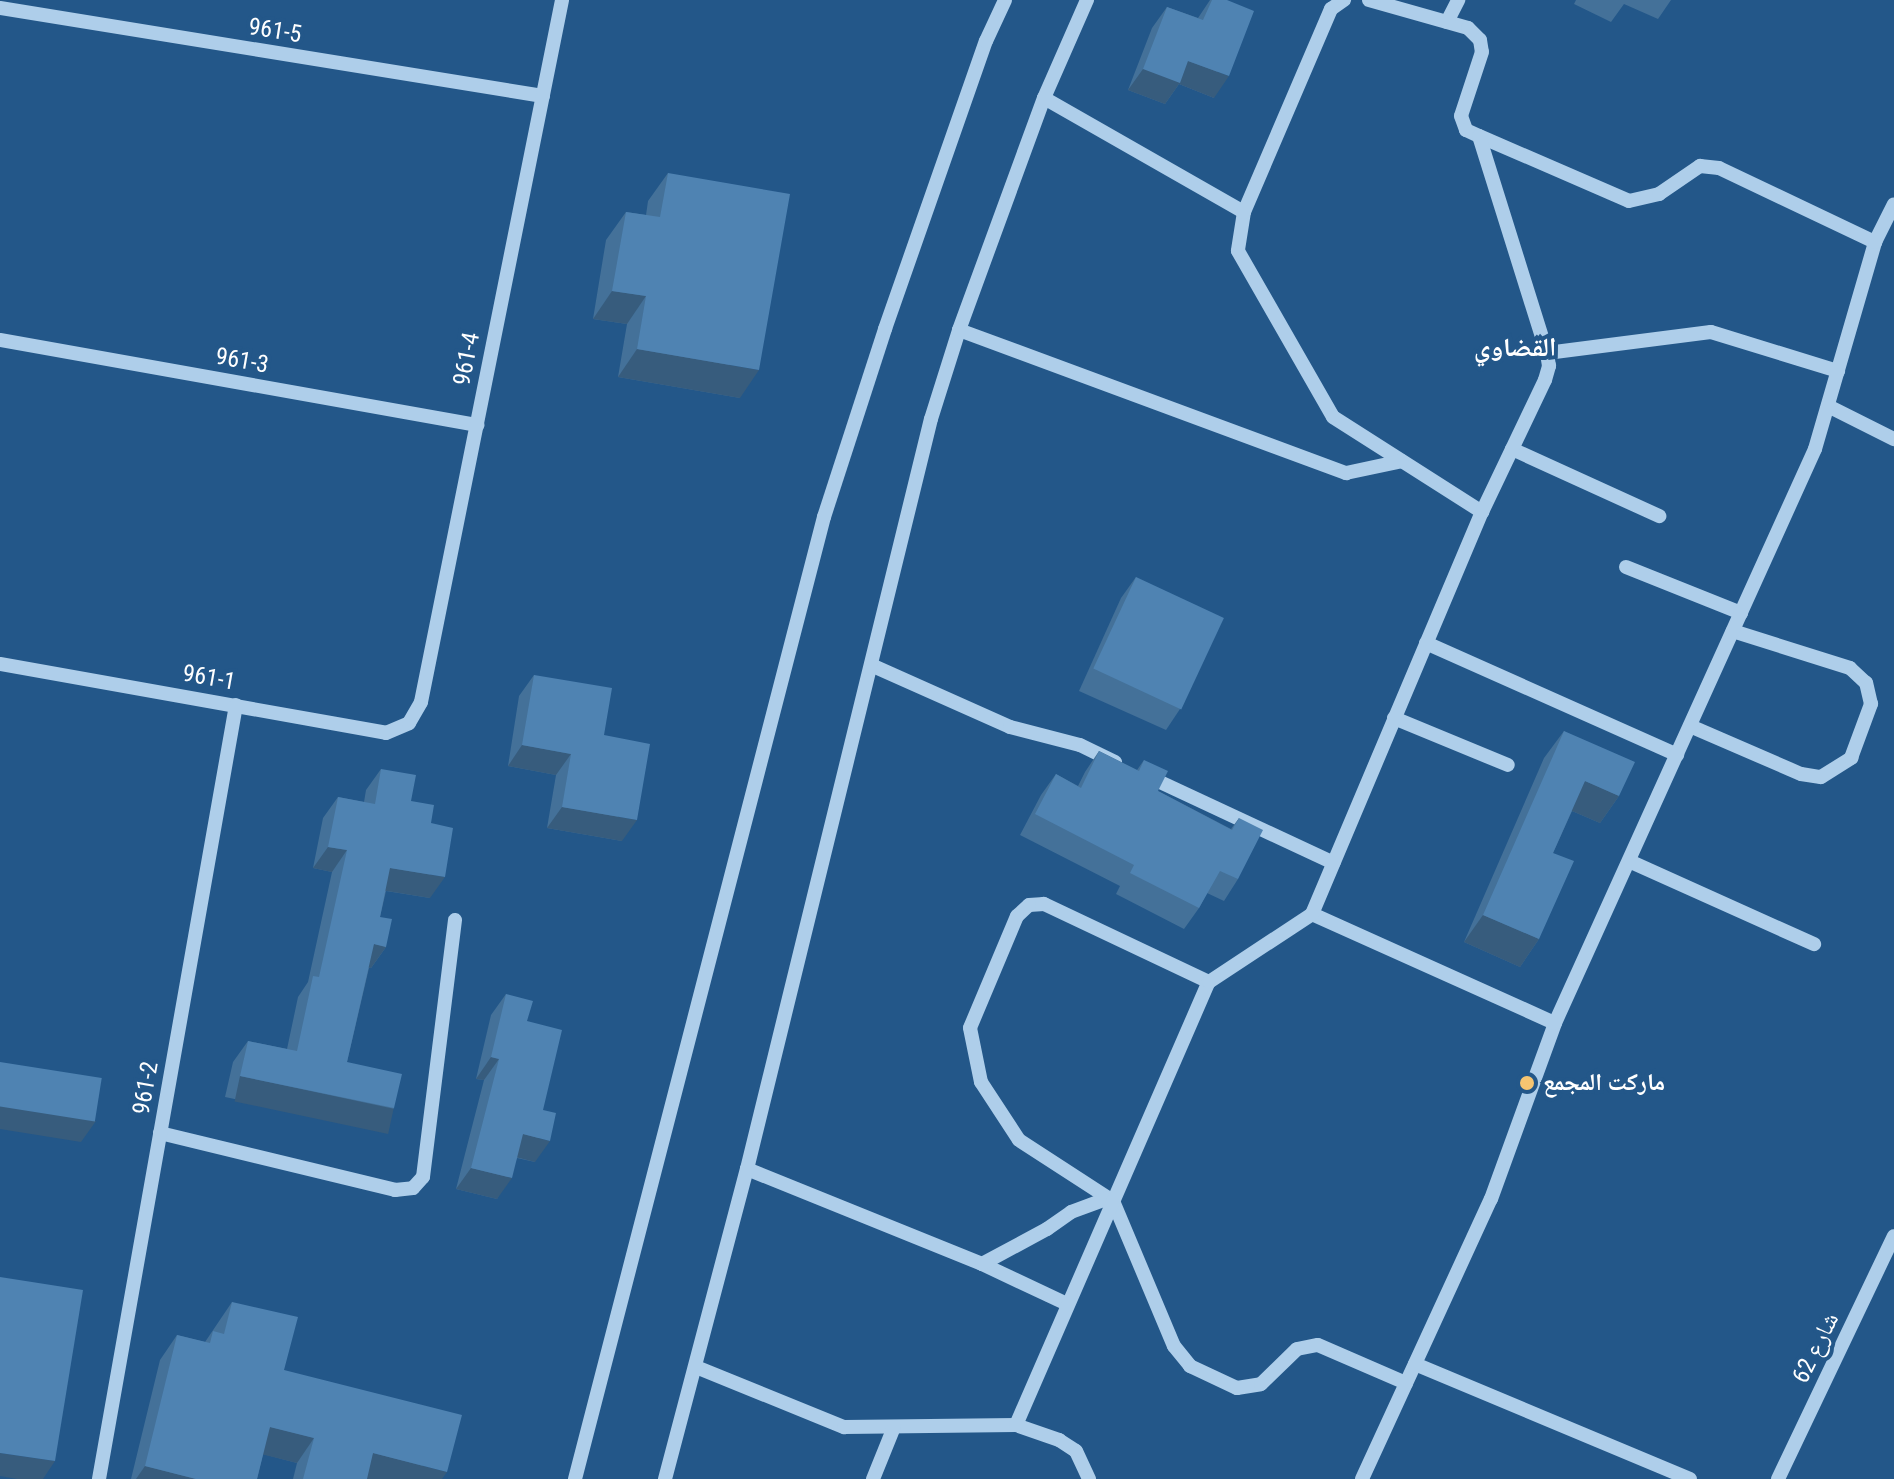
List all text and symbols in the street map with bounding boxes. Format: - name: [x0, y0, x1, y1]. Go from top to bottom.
- street label: 961-5: [246, 13, 304, 49]
- street label: 961-4: [448, 330, 486, 388]
- district label: القضاوي: [1474, 332, 1556, 364]
- street label: 961-3: [213, 342, 271, 380]
- street label: 961-1: [180, 659, 238, 697]
- street label: 961-2: [127, 1059, 165, 1117]
- place label: ماركت المجمع: [1543, 1069, 1665, 1097]
- marker: ماركت المجمع: [1518, 1074, 1536, 1092]
- street label: شارع 62: [1787, 1308, 1845, 1388]

